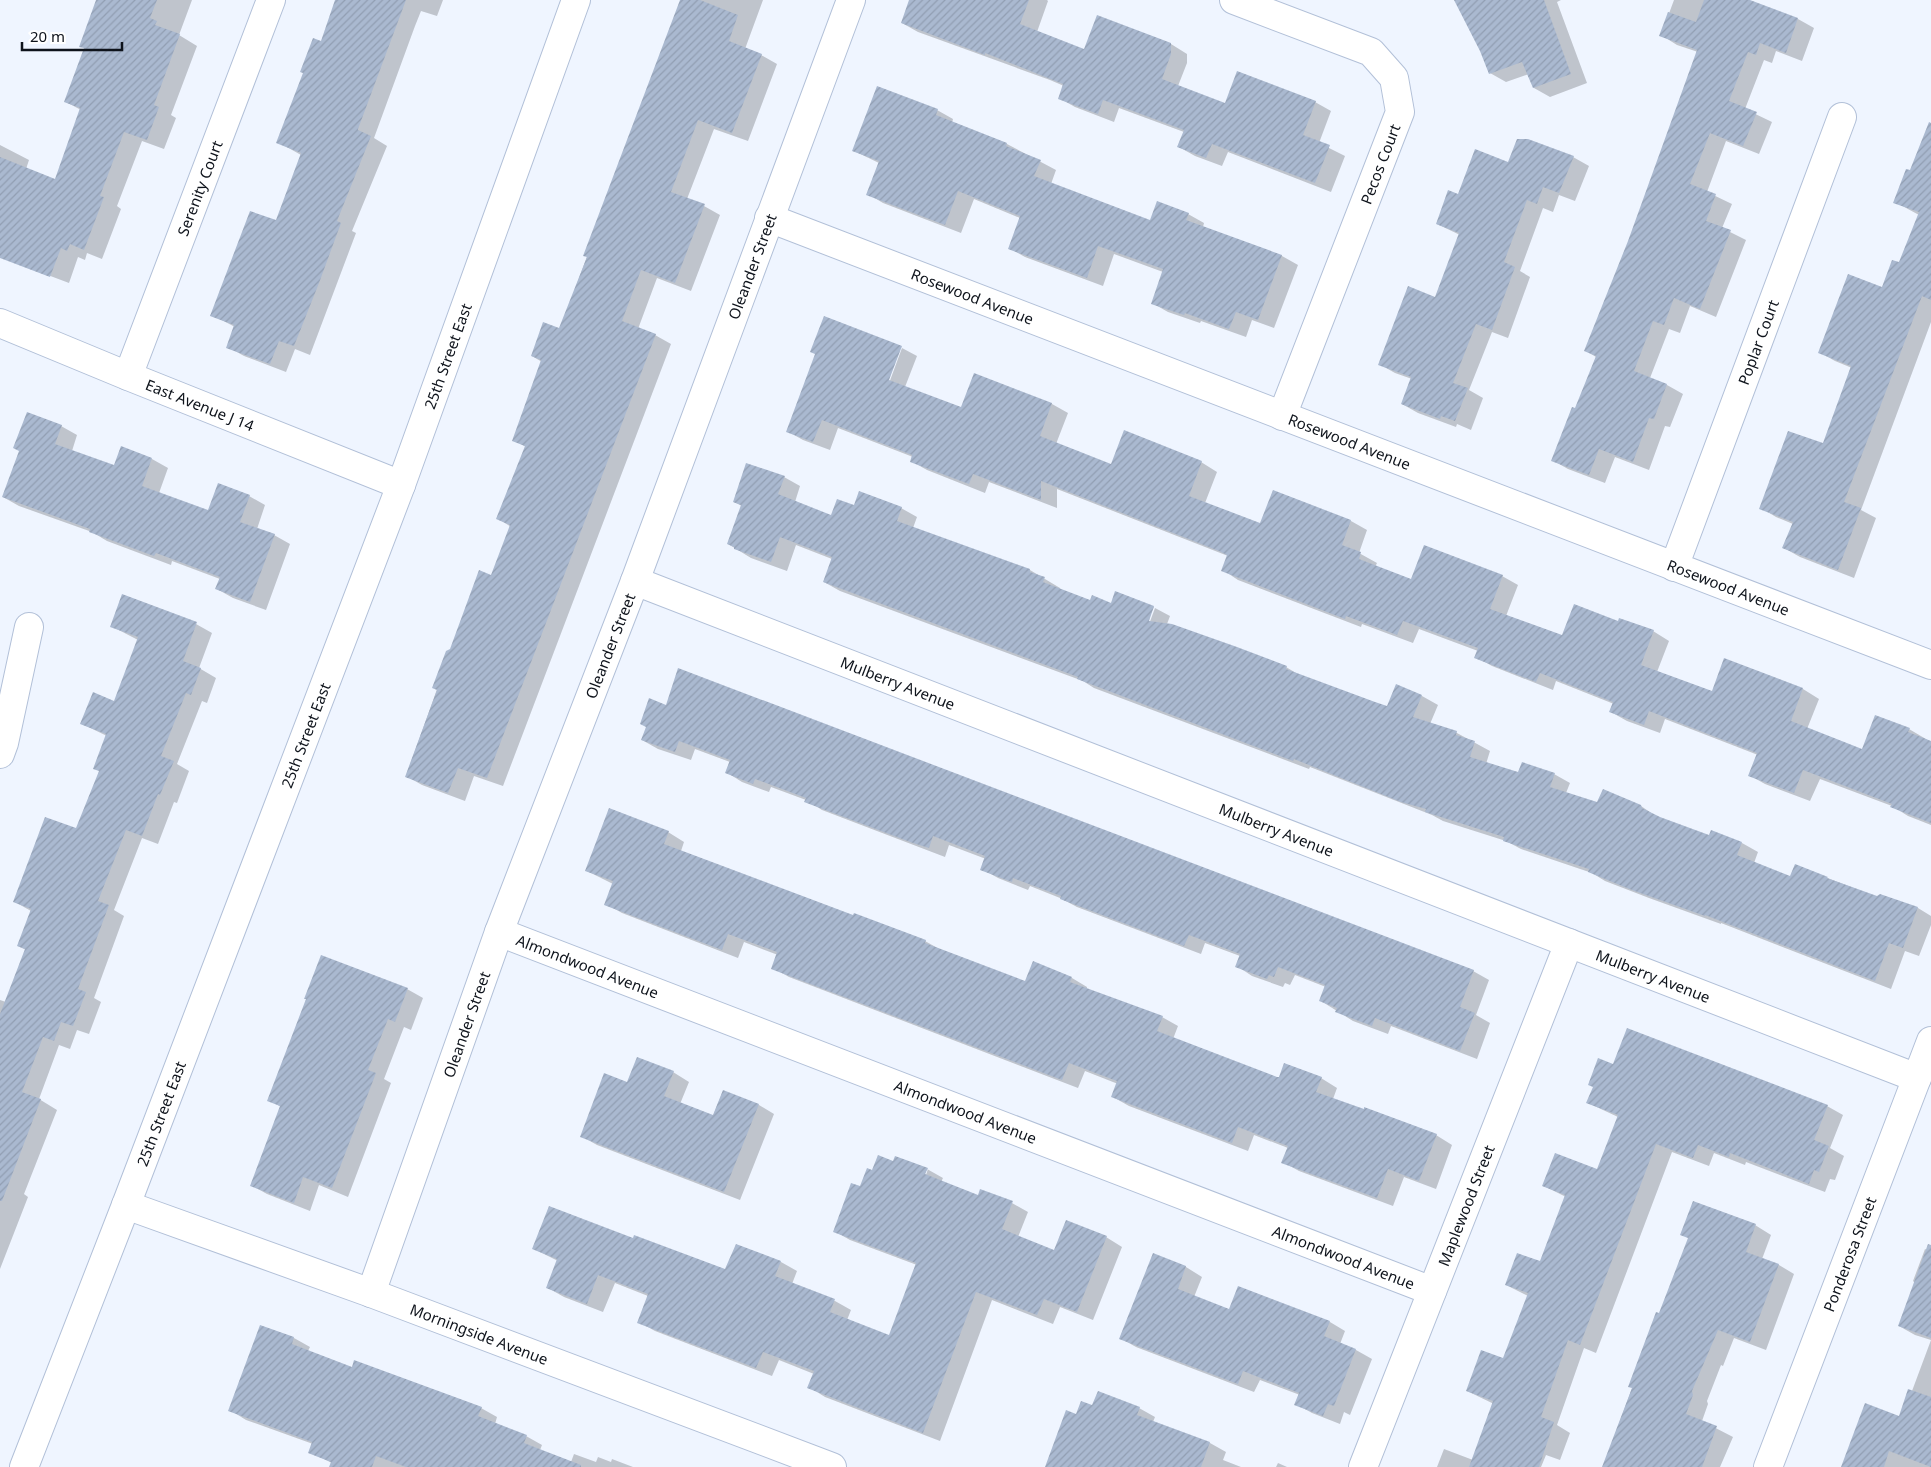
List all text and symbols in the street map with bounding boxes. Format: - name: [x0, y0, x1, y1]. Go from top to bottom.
- scale bar: [22, 20, 122, 52]
- text: 20 m: [30, 26, 65, 46]
- street label: Pecos Court: [1356, 121, 1405, 207]
- street label: Serenity Court: [172, 137, 227, 239]
- street label: Oleander Street: [723, 210, 781, 322]
- street label: Rosewood Avenue: [908, 264, 1037, 329]
- street label: Poplar Court: [1733, 296, 1783, 387]
- street label: 25th Street East: [419, 300, 476, 412]
- street label: East Avenue J 14: [143, 374, 257, 436]
- street label: Rosewood Avenue: [1285, 409, 1414, 474]
- street label: Rosewood Avenue: [1664, 554, 1793, 620]
- street label: Oleander Street: [580, 590, 640, 701]
- street label: Mulberry Avenue: [838, 652, 958, 714]
- street label: 25th Street East: [276, 679, 335, 791]
- street label: Mulberry Avenue: [1216, 798, 1337, 861]
- street label: Almondwood Avenue: [514, 930, 662, 1003]
- street label: Mulberry Avenue: [1593, 944, 1713, 1007]
- street label: Oleander Street: [438, 968, 494, 1080]
- street label: 25th Street East: [132, 1058, 190, 1169]
- street label: Almondwood Avenue: [892, 1075, 1040, 1148]
- street label: Maplewood Street: [1433, 1142, 1499, 1269]
- street label: Ponderosa Street: [1818, 1193, 1881, 1314]
- street label: Almondwood Avenue: [1270, 1221, 1418, 1293]
- street label: Morningside Avenue: [407, 1299, 551, 1369]

